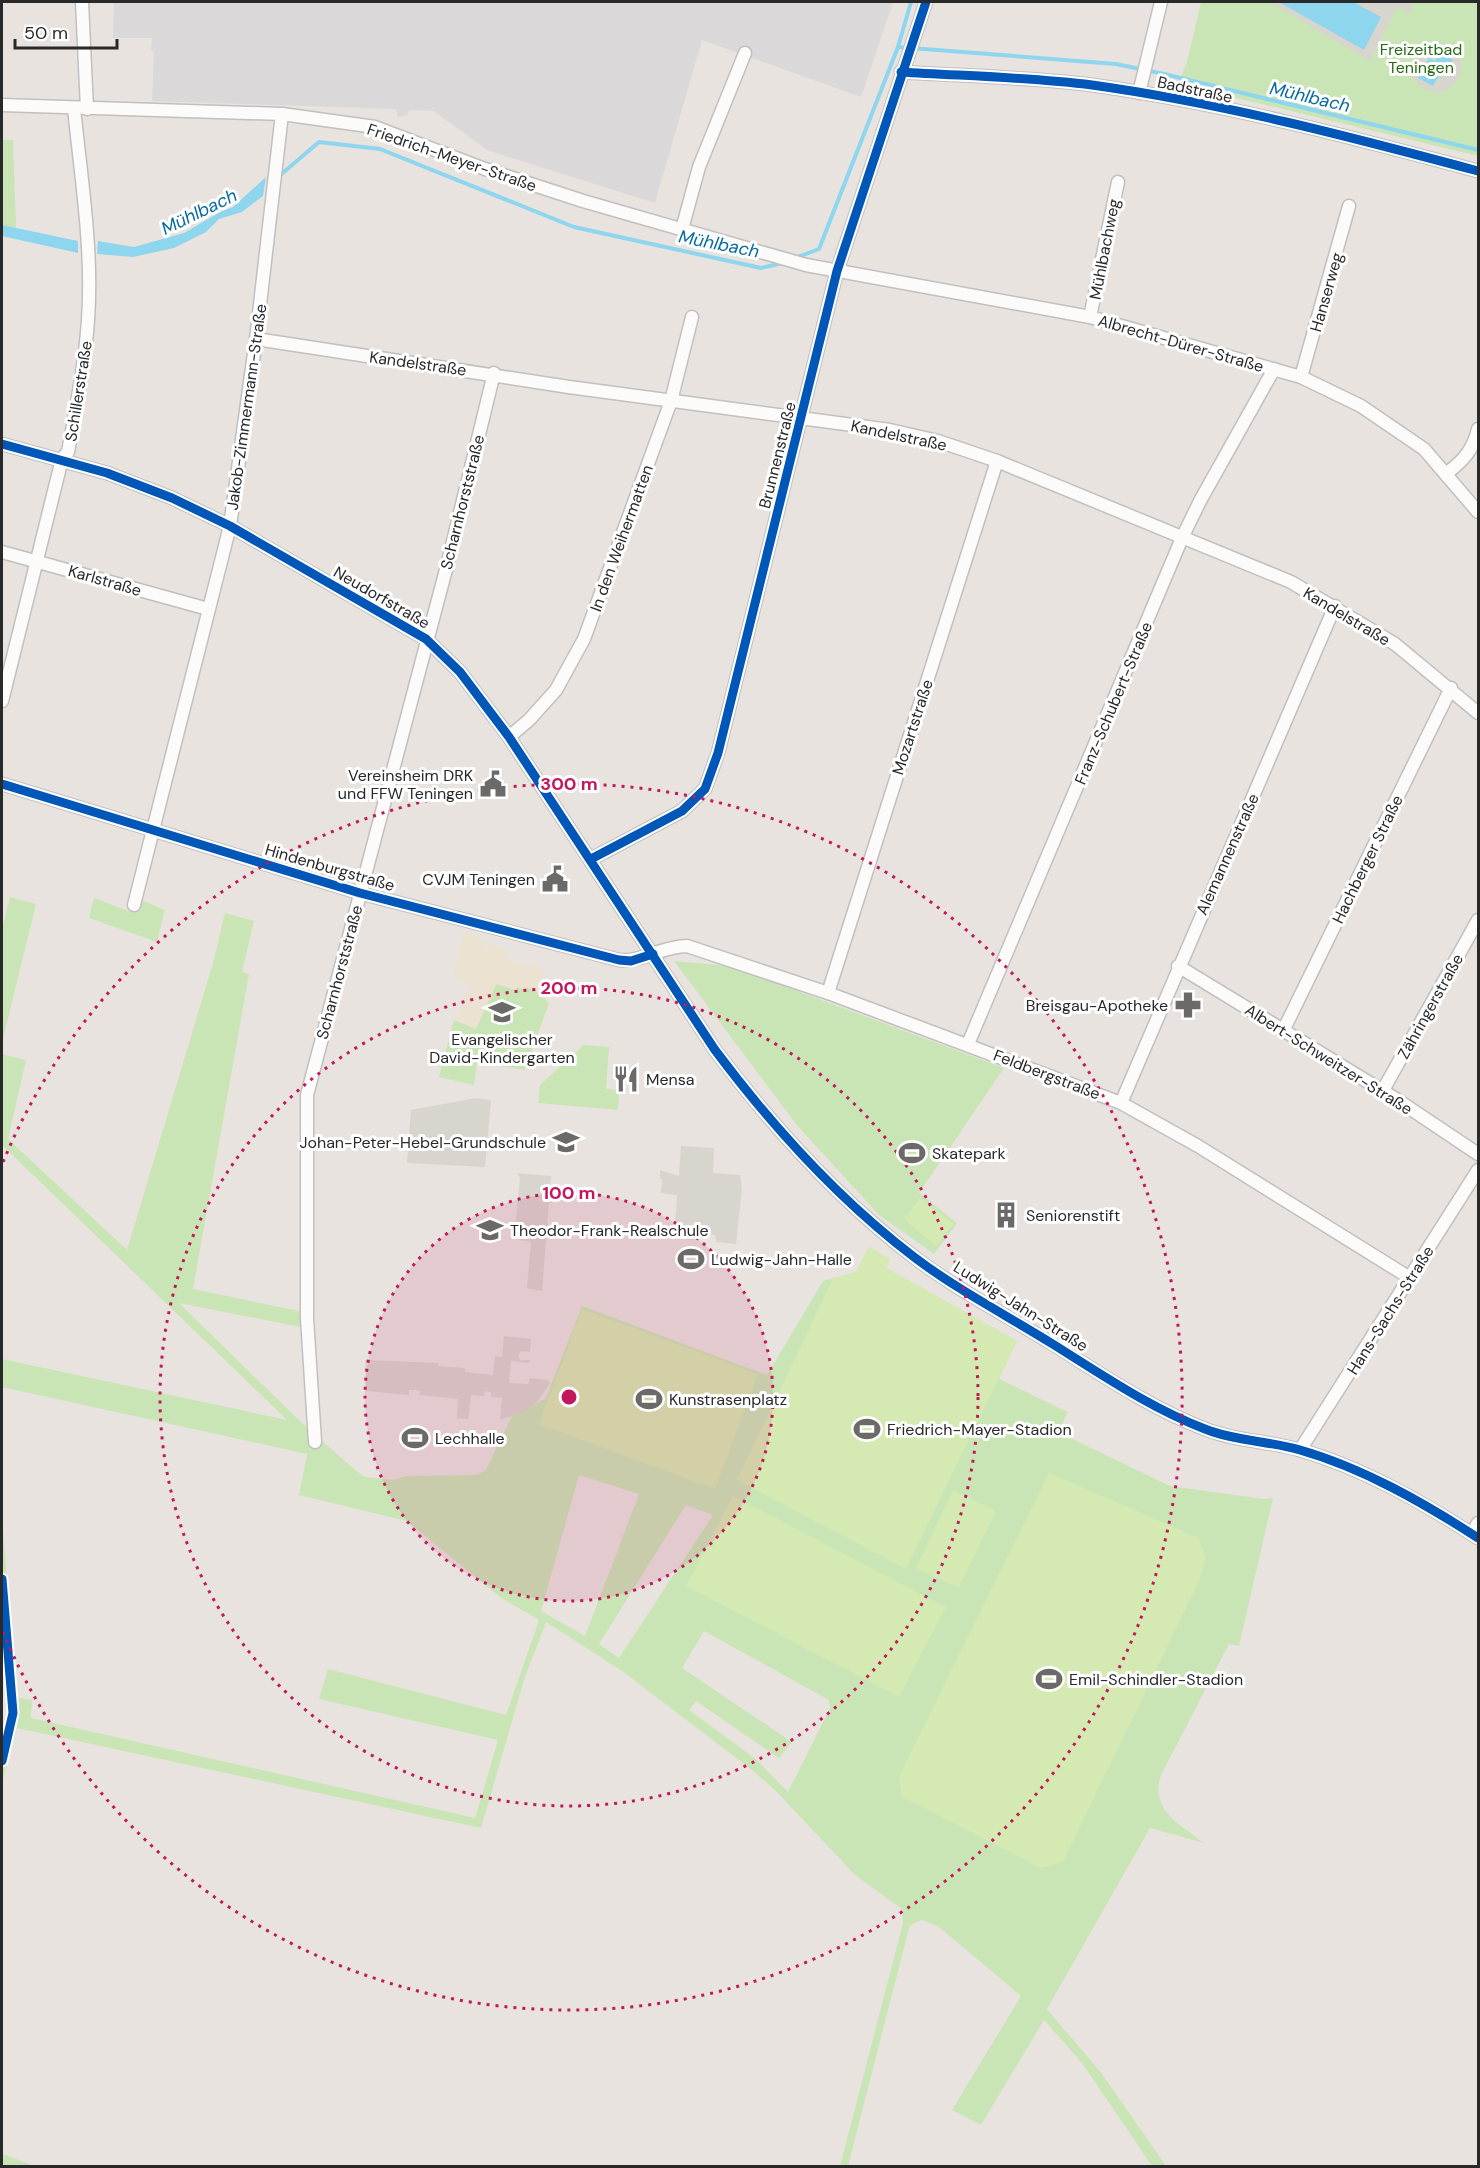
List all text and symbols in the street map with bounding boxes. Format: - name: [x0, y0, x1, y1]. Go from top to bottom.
- scale bar: [15, 12, 117, 50]
- text: 50 m: [24, 21, 68, 45]
- park label: Freizeitbad Teningen: [1380, 39, 1462, 78]
- street label: Badstraße: [1155, 71, 1234, 108]
- water label: Mühlbach: [1267, 76, 1353, 118]
- street label: Friedrich-Meyer-Straße: [364, 119, 539, 196]
- water label: Mühlbach: [157, 183, 241, 241]
- street label: Mühlbachweg: [1084, 197, 1125, 301]
- water label: Mühlbach: [677, 224, 761, 264]
- street label: Hanserweg: [1305, 250, 1348, 334]
- street label: Jakob-Zimmermann-Straße: [222, 303, 271, 512]
- street label: Albrecht-Dürer-Straße: [1096, 310, 1266, 377]
- street label: Schillerstraße: [60, 339, 97, 443]
- street label: Kandelstraße: [368, 346, 468, 381]
- street label: Brunnenstraße: [754, 400, 801, 511]
- street label: Kandelstraße: [849, 415, 949, 456]
- street label: Scharnhorststraße: [436, 433, 489, 572]
- street label: In den Weihermatten: [585, 462, 658, 615]
- street label: Karlstraße: [66, 560, 144, 601]
- street label: Neudorfstraße: [330, 561, 434, 634]
- street label: Kandelstraße: [1300, 582, 1394, 651]
- street label: Franz-Schubert-Straße: [1070, 619, 1157, 788]
- street label: Mozartstraße: [887, 677, 938, 778]
- place label: Vereinsheim DRK und FFW Teningen: [338, 765, 473, 804]
- public building icon: Vereinsheim DRK und FFW Teningen: [478, 769, 508, 799]
- text: 300 m: [540, 772, 598, 796]
- street label: Alemannenstraße: [1191, 790, 1264, 918]
- street label: Hachberger Straße: [1327, 792, 1408, 927]
- street label: Hindenburgstraße: [263, 839, 397, 896]
- public building icon: CVJM Teningen: [540, 864, 570, 894]
- place label: CVJM Teningen: [422, 869, 535, 890]
- street label: Scharnhorststraße: [311, 903, 367, 1042]
- street label: Zähringerstraße: [1393, 950, 1468, 1063]
- text: 200 m: [541, 976, 597, 1000]
- pharmacy icon: Breisgau-Apotheke: [1173, 990, 1203, 1020]
- place label: Breisgau-Apotheke: [1026, 995, 1168, 1016]
- school or university icon: Evangelischer David-Kindergarten: [487, 997, 517, 1027]
- street label: Albert-Schweitzer-Straße: [1241, 999, 1416, 1120]
- place label: Evangelischer David-Kindergarten: [429, 1029, 575, 1068]
- street label: Feldbergstraße: [990, 1044, 1103, 1104]
- restaurant icon: Mensa: [611, 1064, 641, 1094]
- place label: Mensa: [646, 1069, 694, 1090]
- school or university icon: Johan-Peter-Hebel-Grundschule: [551, 1127, 581, 1157]
- place label: Johan-Peter-Hebel-Grundschule: [299, 1132, 546, 1153]
- sports icon: Skatepark: [897, 1138, 927, 1168]
- place label: Skatepark: [932, 1143, 1006, 1164]
- text: 100 m: [542, 1181, 596, 1205]
- building icon: Seniorenstift: [991, 1200, 1021, 1230]
- place label: Seniorenstift: [1026, 1205, 1120, 1226]
- school or university icon: Theodor-Frank-Realschule: [475, 1215, 505, 1245]
- place label: Theodor-Frank-Realschule: [510, 1220, 709, 1241]
- street label: Hans-Sachs-Straße: [1342, 1242, 1439, 1379]
- sports icon: Ludwig-Jahn-Halle: [676, 1244, 706, 1274]
- place label: Ludwig-Jahn-Halle: [711, 1249, 852, 1270]
- street label: Ludwig-Jahn-Straße: [950, 1257, 1092, 1356]
- sports icon: Kunstrasenplatz: [634, 1384, 664, 1414]
- centre of rings: [559, 1387, 579, 1407]
- place label: Kunstrasenplatz: [669, 1389, 787, 1410]
- sports icon: Friedrich-Mayer-Stadion: [852, 1414, 882, 1444]
- place label: Friedrich-Mayer-Stadion: [887, 1419, 1072, 1440]
- sports icon: Lechhalle: [400, 1423, 430, 1453]
- place label: Lechhalle: [435, 1428, 505, 1449]
- sports icon: Emil-Schindler-Stadion: [1034, 1664, 1064, 1694]
- place label: Emil-Schindler-Stadion: [1069, 1669, 1243, 1690]

